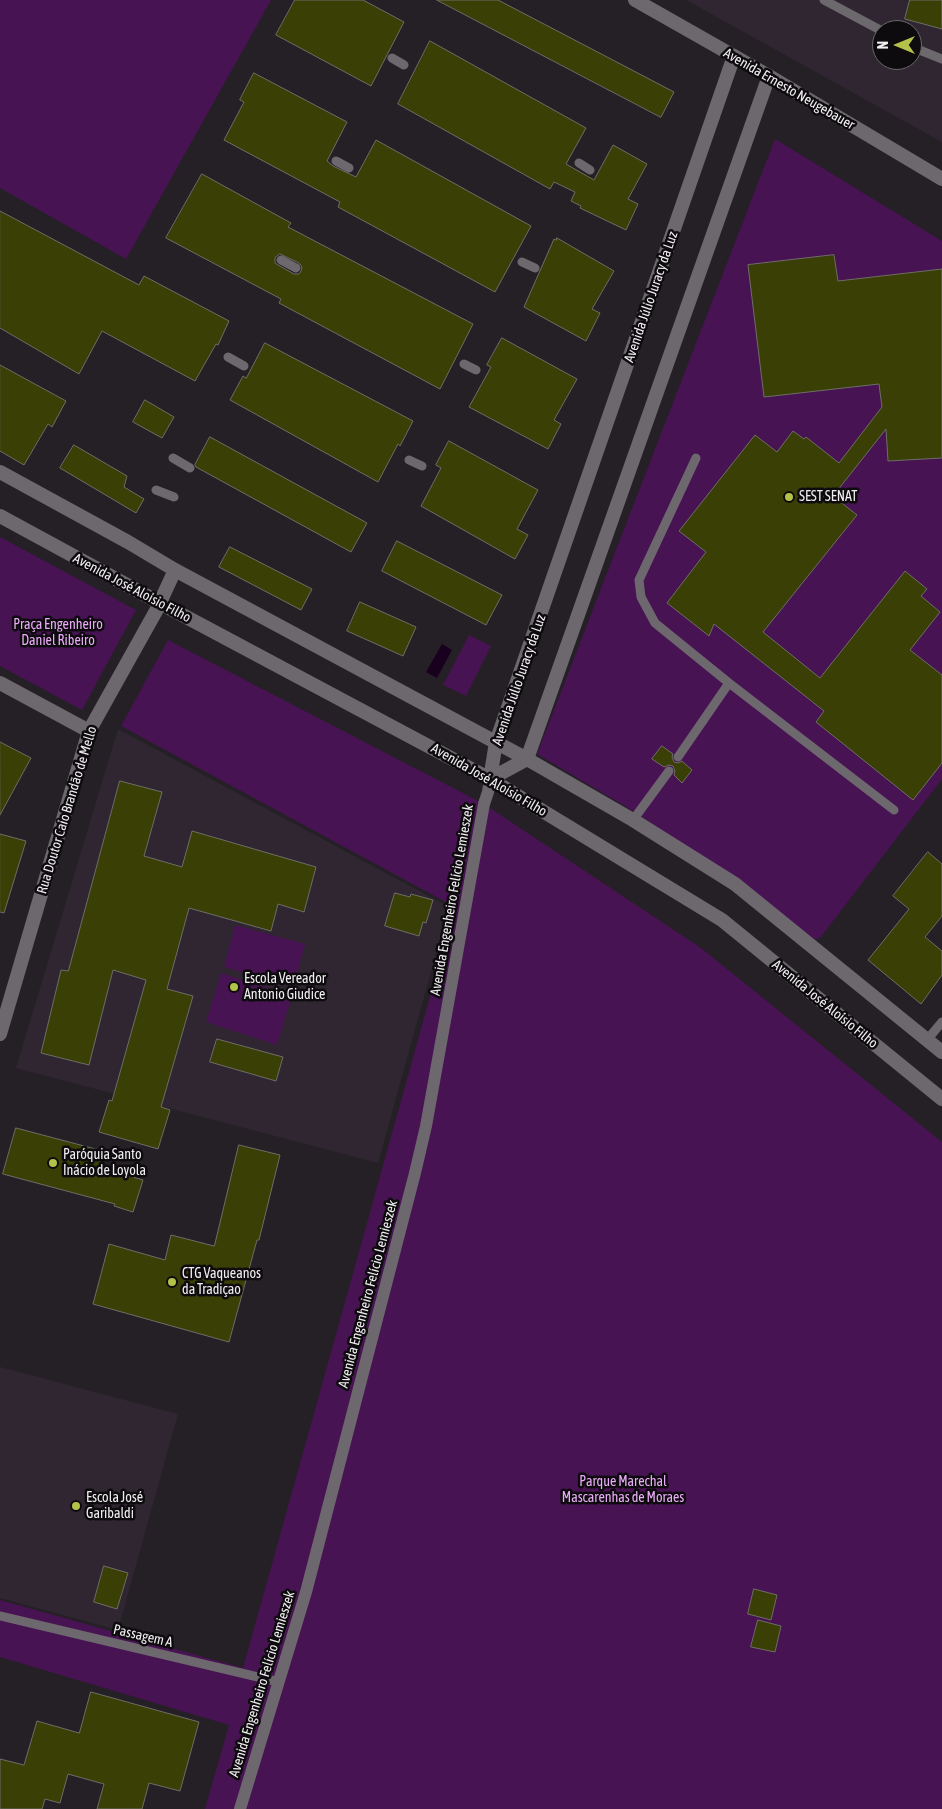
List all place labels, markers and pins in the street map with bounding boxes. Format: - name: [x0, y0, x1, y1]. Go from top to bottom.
- place label: SEST SENAT: [799, 489, 857, 505]
- marker: SEST SENAT: [783, 491, 795, 503]
- place label: Escola Vereador Antonio Giudice: [244, 971, 326, 1004]
- marker: Escola Vereador Antonio Giudice: [228, 981, 240, 993]
- place label: Paróquia Santo Inácio de Loyola: [63, 1147, 146, 1180]
- marker: Paróquia Santo Inácio de Loyola: [47, 1157, 59, 1169]
- place label: CTG Vaqueanos da Tradiçao: [182, 1266, 261, 1298]
- marker: CTG Vaqueanos da Tradiçao: [166, 1276, 178, 1288]
- place label: Escola José Garibaldi: [86, 1490, 143, 1522]
- marker: Escola José Garibaldi: [70, 1500, 82, 1512]

